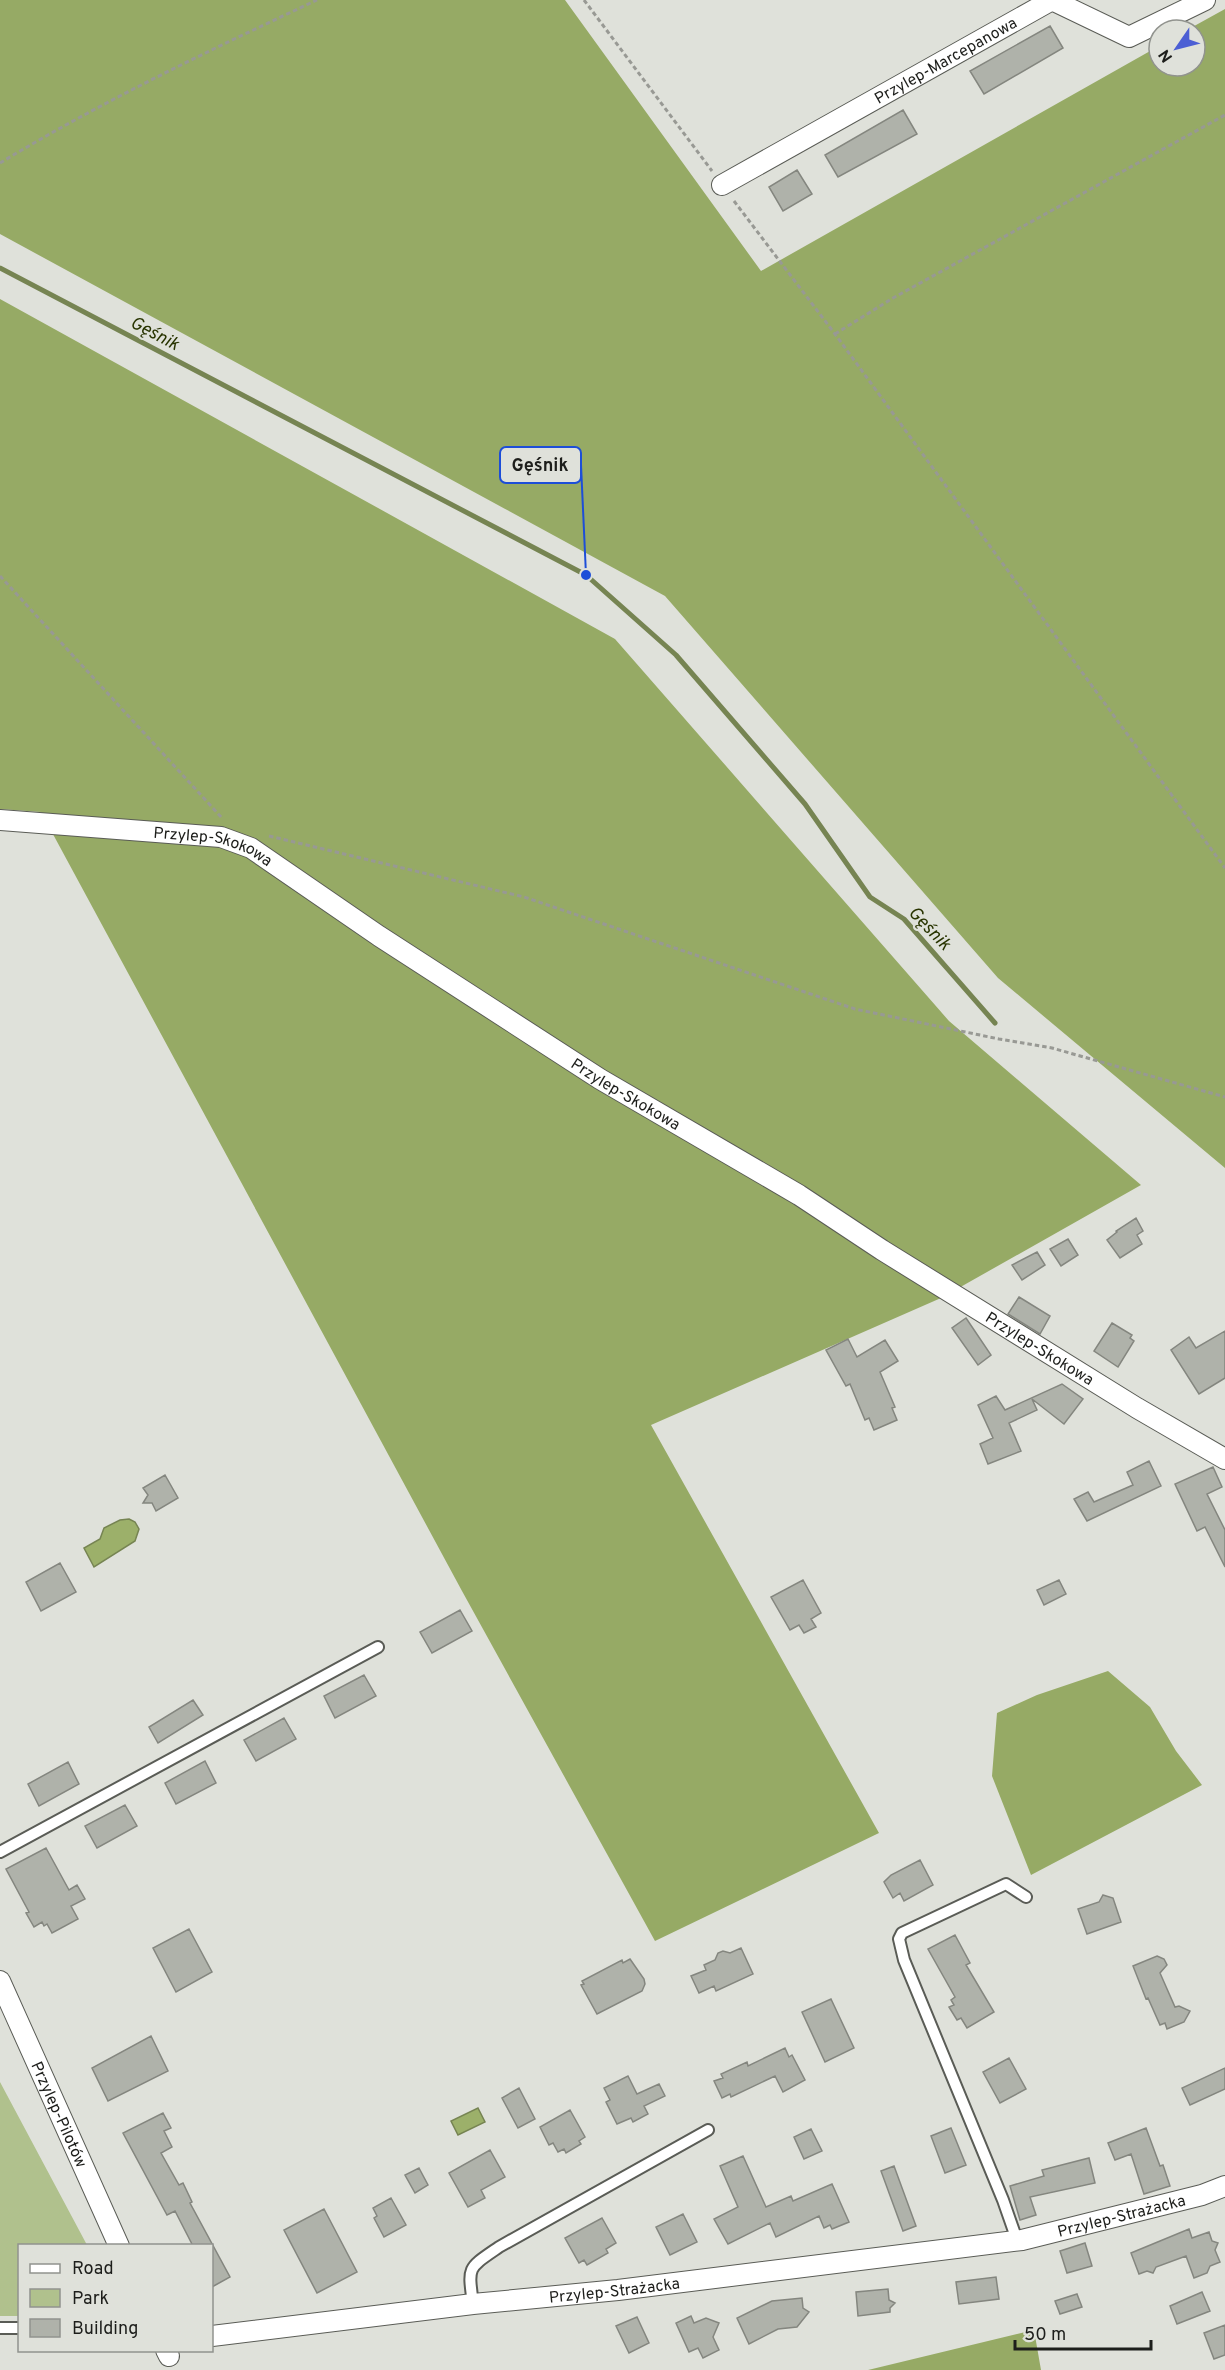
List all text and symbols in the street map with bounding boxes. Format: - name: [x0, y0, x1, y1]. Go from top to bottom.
- street label: Przylep-Marcepanowa: [871, 14, 1021, 109]
- north arrow: [1147, 18, 1207, 78]
- text: N: [1155, 45, 1178, 66]
- water label: Gęśnik: [126, 312, 184, 357]
- callout: Gęśnik: [500, 447, 581, 483]
- text: Gęśnik: [512, 455, 568, 478]
- street label: Przylep-Skokowa: [153, 824, 276, 872]
- water label: Gęśnik: [902, 902, 956, 957]
- street label: Przylep-Skokowa: [566, 1055, 683, 1136]
- street label: Przylep-Skokowa: [981, 1308, 1097, 1391]
- street label: Przylep-Pilotów: [25, 2059, 91, 2171]
- street label: Przylep-Strażacka: [1056, 2191, 1188, 2243]
- legend: [18, 2244, 213, 2352]
- text: Road: [72, 2258, 114, 2281]
- street label: Przylep-Strażacka: [548, 2274, 681, 2309]
- text: Park: [72, 2288, 109, 2311]
- scale bar: [1015, 2313, 1152, 2351]
- text: Building: [72, 2318, 138, 2341]
- text: 50 m: [1024, 2324, 1066, 2347]

